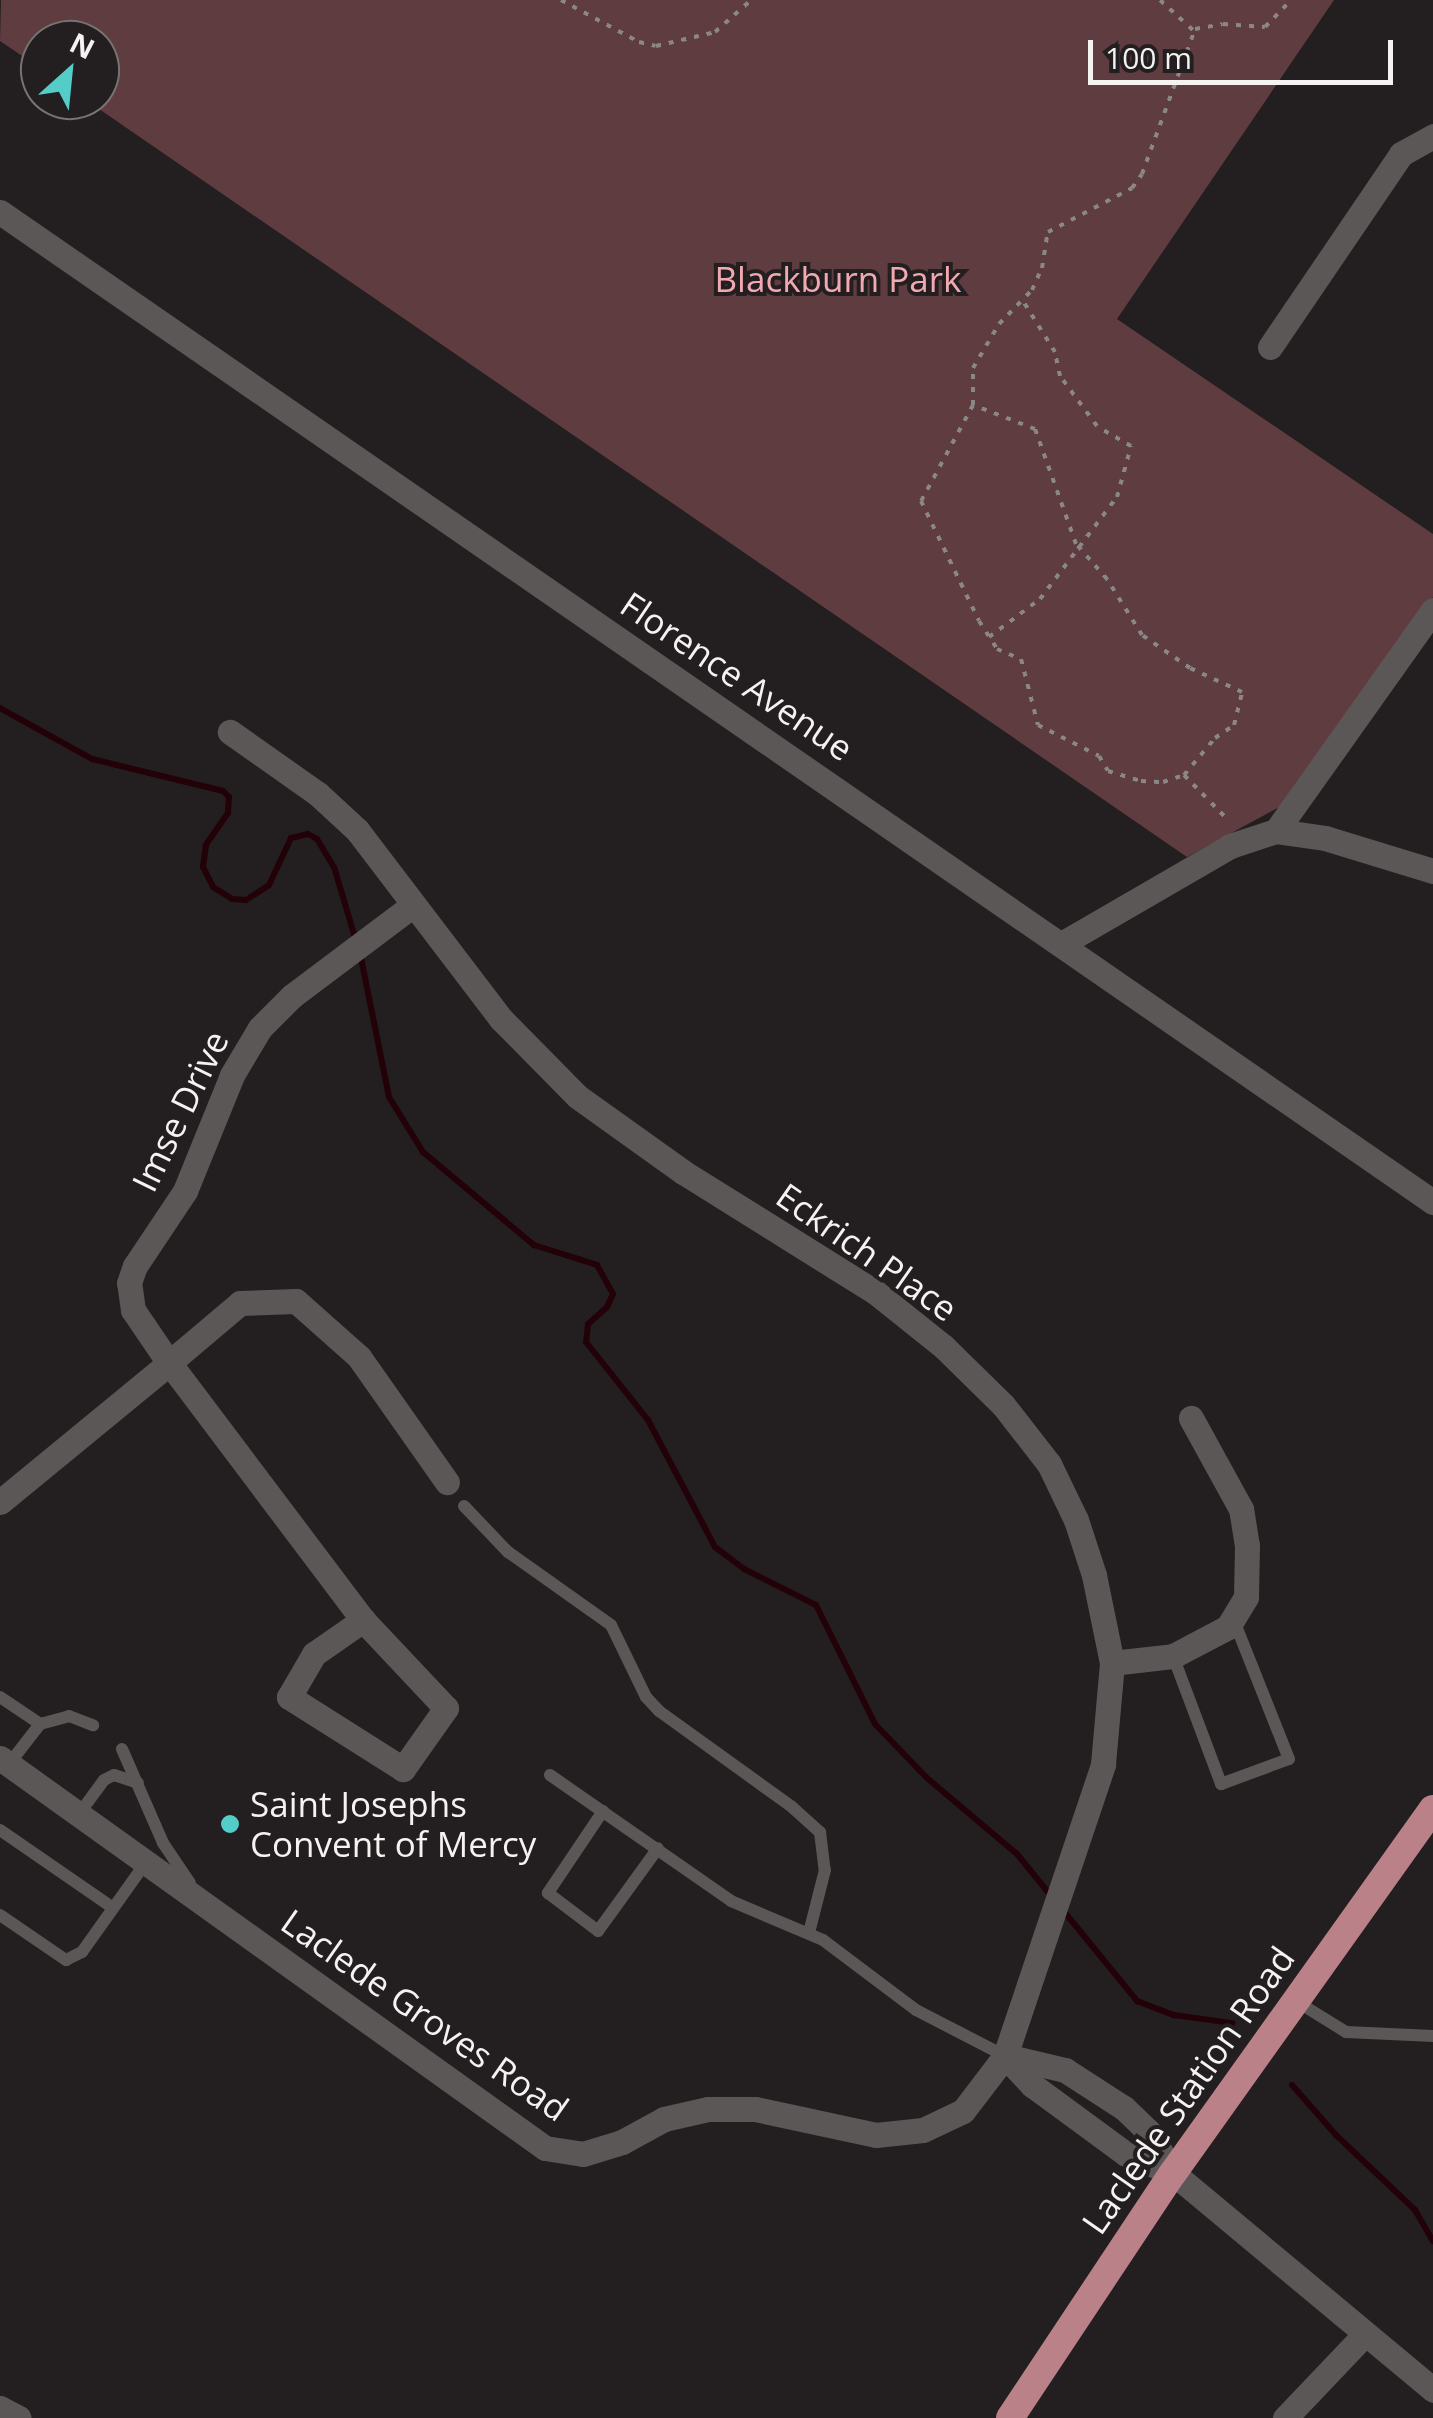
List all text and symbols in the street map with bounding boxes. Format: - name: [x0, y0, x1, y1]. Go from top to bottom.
- north arrow: [20, 20, 120, 120]
- scale bar: [1093, 20, 1398, 82]
- text: N: [64, 23, 101, 67]
- text: 100 m: [1105, 37, 1192, 78]
- park label: Blackburn Park: [715, 258, 961, 300]
- street label: Florence Avenue: [613, 583, 861, 769]
- street label: Imse Drive: [123, 1024, 237, 1198]
- street label: Eckrich Place: [769, 1174, 965, 1330]
- place label: Saint Josephs Convent of Mercy: [250, 1783, 536, 1865]
- marker: Saint Josephs Convent of Mercy: [219, 1813, 241, 1835]
- street label: Laclede Groves Road: [274, 1900, 576, 2130]
- street label: Laclede Station Road: [1073, 1938, 1303, 2242]

